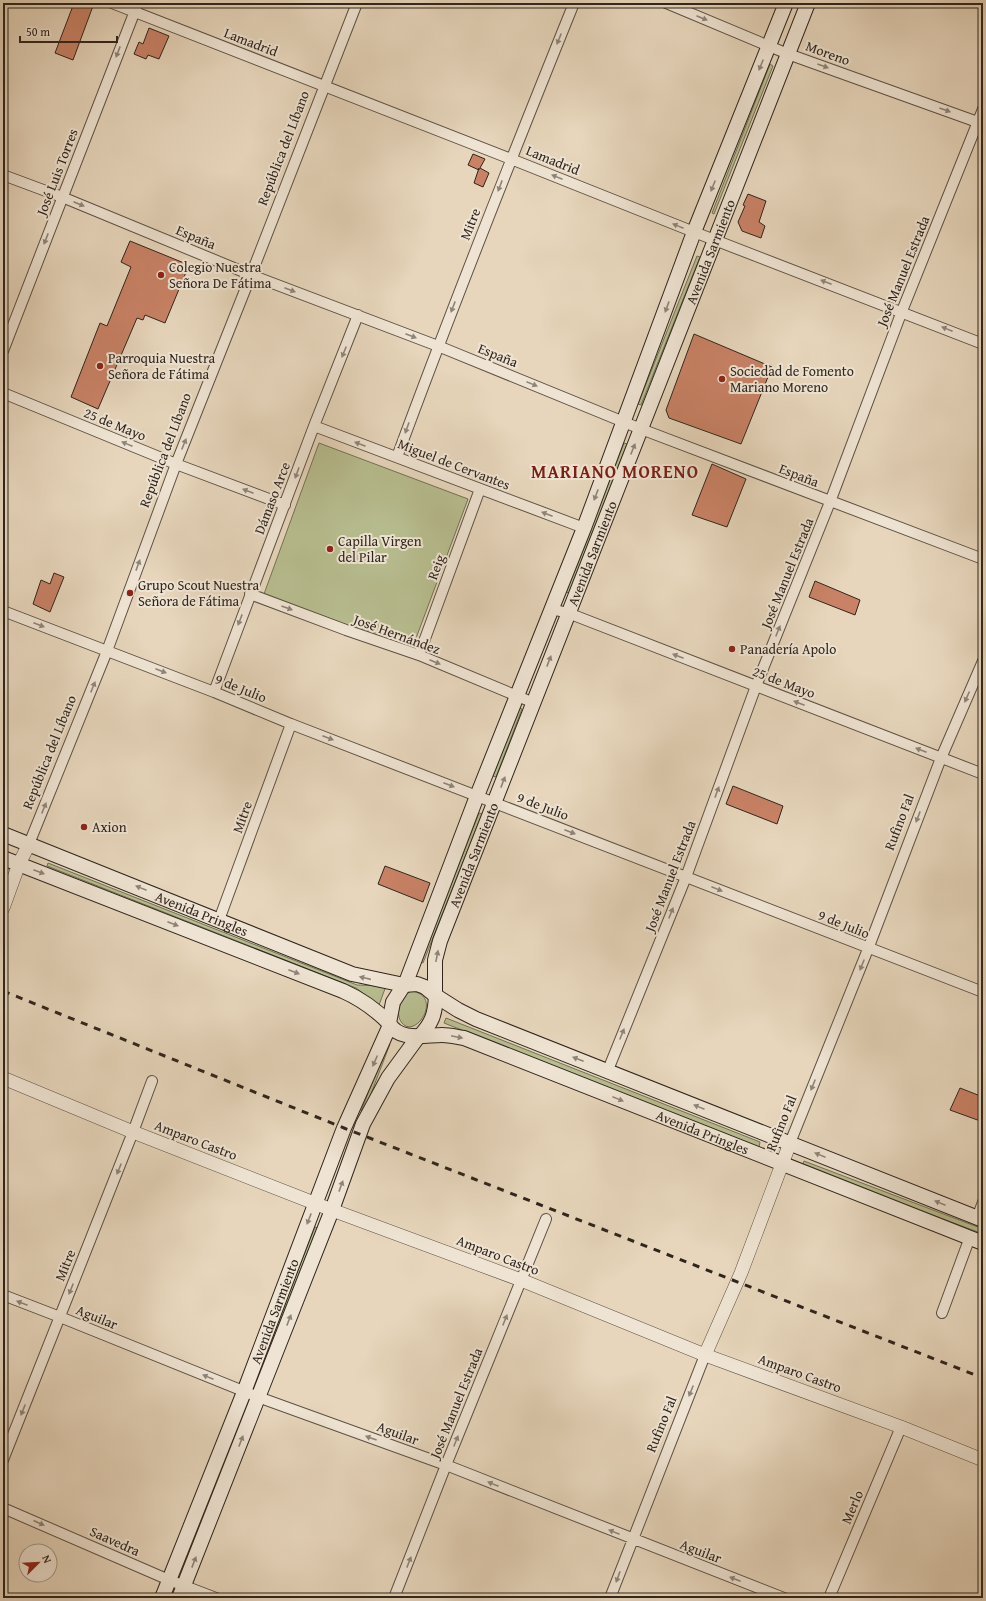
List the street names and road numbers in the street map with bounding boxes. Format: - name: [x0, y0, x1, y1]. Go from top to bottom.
- street label: Lamadrid: [221, 23, 281, 62]
- street label: Moreno: [803, 36, 853, 70]
- street label: República del Líbano: [252, 88, 314, 208]
- street label: José Luis Torres: [31, 126, 83, 220]
- street label: Lamadrid: [523, 140, 583, 180]
- street label: Avenida Sarmiento: [681, 196, 740, 307]
- street label: Mitre: [455, 205, 485, 243]
- street label: José Manuel Estrada: [871, 212, 934, 331]
- street label: España: [173, 220, 219, 254]
- street label: España: [475, 338, 521, 372]
- street label: República del Líbano: [134, 390, 196, 510]
- street label: 25 de Mayo: [81, 402, 149, 446]
- street label: Miguel de Cervantes: [395, 433, 513, 495]
- street label: España: [776, 458, 822, 492]
- street label: Dámaso Arce: [249, 459, 295, 537]
- street label: Avenida Sarmiento: [562, 498, 622, 609]
- street label: José Manuel Estrada: [755, 514, 818, 633]
- street label: Reig: [422, 552, 450, 582]
- street label: José Hernández: [349, 608, 443, 659]
- street label: 25 de Mayo: [750, 661, 818, 703]
- street label: 9 de Julio: [212, 669, 270, 707]
- street label: República del Líbano: [17, 692, 81, 812]
- street label: 9 de Julio: [514, 787, 572, 825]
- street label: Rufino Fal: [879, 791, 919, 853]
- street label: Mitre: [227, 798, 257, 836]
- street label: Avenida Sarmiento: [444, 800, 503, 910]
- street label: José Manuel Estrada: [639, 817, 701, 936]
- street label: Avenida Pringles: [152, 886, 251, 941]
- street label: 9 de Julio: [815, 905, 873, 943]
- street label: Rufino Fal: [761, 1092, 801, 1154]
- street label: Avenida Pringles: [653, 1105, 752, 1160]
- street label: Amparo Castro: [152, 1115, 240, 1165]
- street label: Amparo Castro: [454, 1230, 542, 1280]
- street label: Mitre: [50, 1246, 81, 1284]
- street label: Avenida Sarmiento: [246, 1256, 304, 1367]
- street label: Aguilar: [73, 1300, 121, 1334]
- street label: José Manuel Estrada: [424, 1344, 487, 1463]
- street label: Amparo Castro: [756, 1349, 844, 1397]
- street label: Rufino Fal: [641, 1393, 681, 1455]
- street label: Aguilar: [374, 1416, 422, 1450]
- street label: Merlo: [836, 1487, 868, 1527]
- street label: Saavedra: [87, 1521, 144, 1561]
- street label: Aguilar: [677, 1534, 725, 1568]

